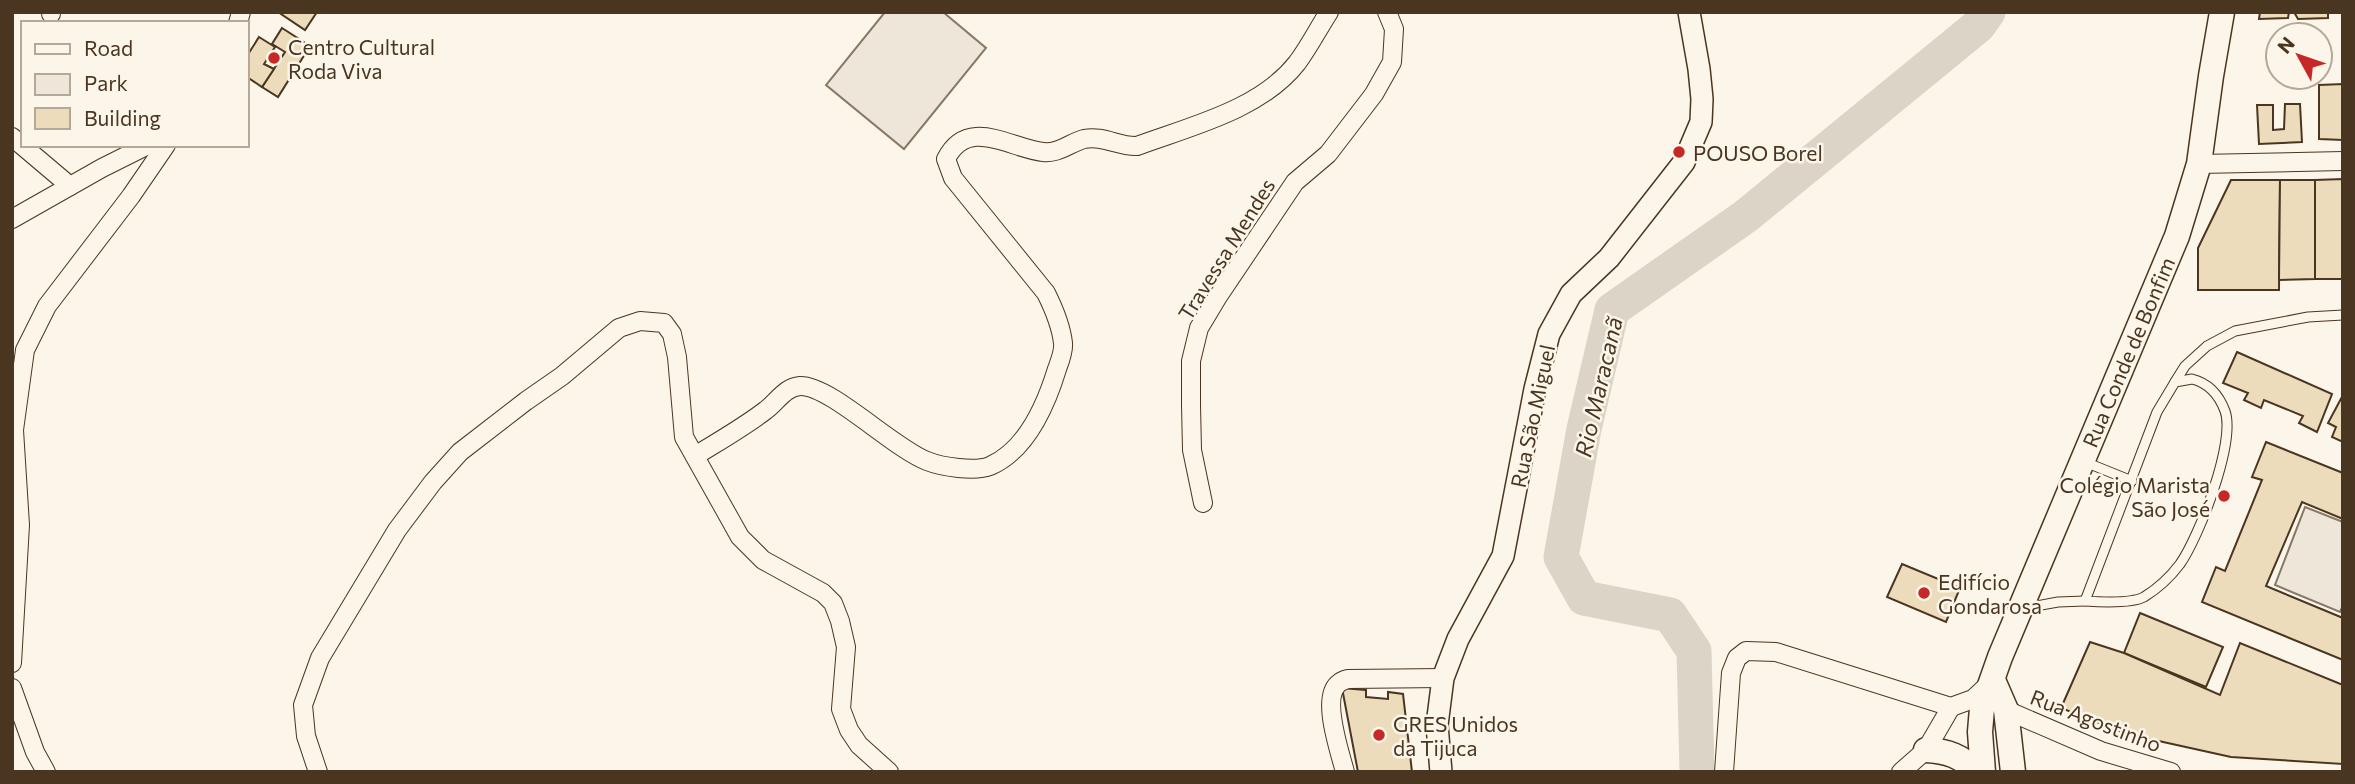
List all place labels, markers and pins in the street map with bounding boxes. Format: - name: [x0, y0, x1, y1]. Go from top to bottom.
- place label: Centro Cultural Roda Viva: [288, 34, 435, 83]
- marker: Centro Cultural Roda Viva: [266, 50, 282, 66]
- place label: POUSO Borel: [1693, 140, 1823, 165]
- marker: POUSO Borel: [1671, 144, 1687, 160]
- place label: Colégio Marista São José: [2060, 472, 2210, 521]
- marker: Colégio Marista São José: [2216, 488, 2232, 504]
- place label: Edifício Gondarosa: [1938, 569, 2042, 618]
- marker: Edifício Gondarosa: [1916, 585, 1932, 601]
- place label: GRES Unidos da Tijuca: [1393, 711, 1518, 760]
- marker: GRES Unidos da Tijuca: [1371, 727, 1387, 743]

